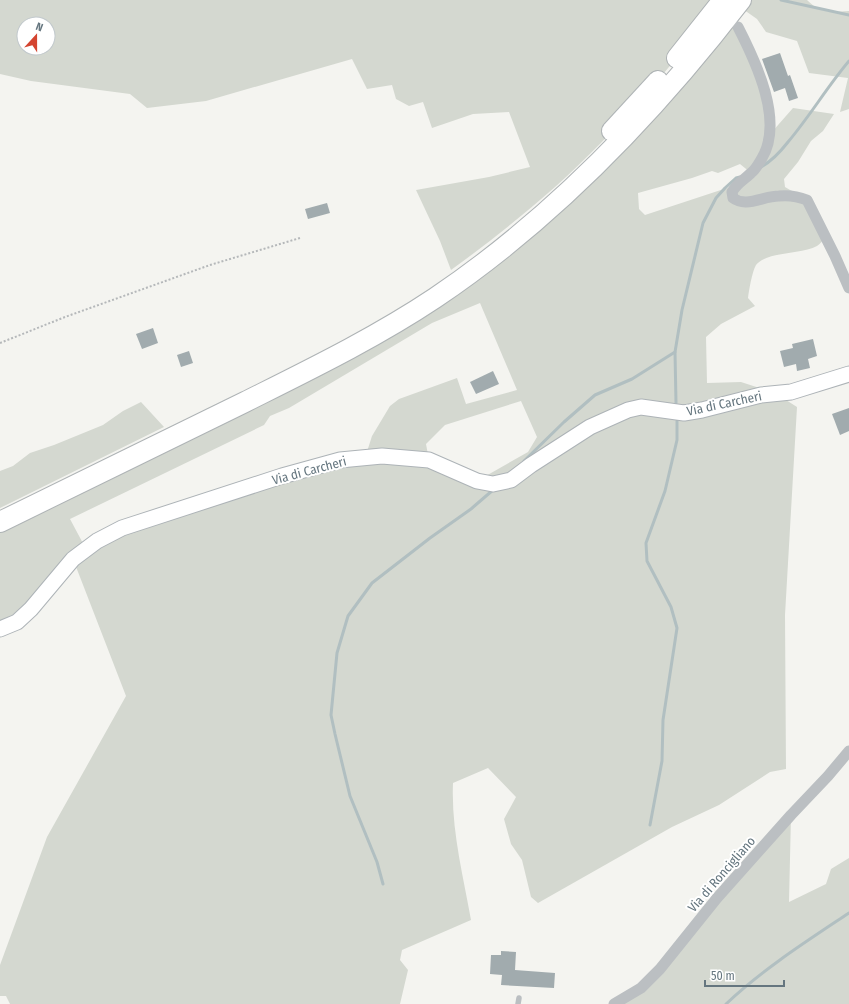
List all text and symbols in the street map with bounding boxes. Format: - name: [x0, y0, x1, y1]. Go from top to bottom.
- north arrow: [16, 16, 56, 56]
- text: N: [34, 20, 45, 34]
- street label: Via di Carcheri: [685, 388, 763, 419]
- street label: Via di Carcheri: [270, 453, 348, 488]
- street label: Via di Roncigliano: [685, 833, 758, 915]
- scale bar: [705, 962, 784, 988]
- text: 50 m: [711, 969, 735, 983]

